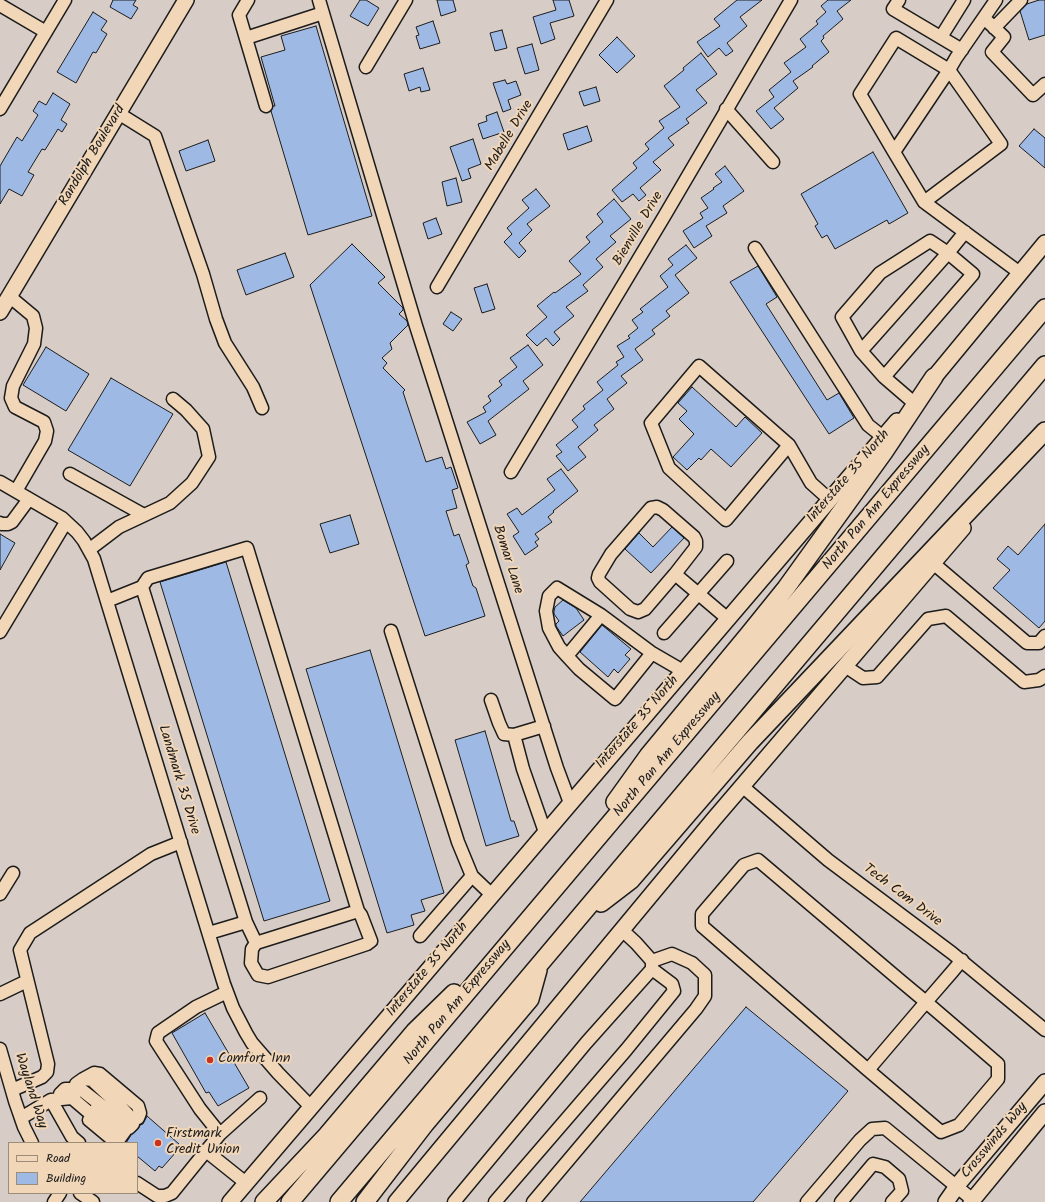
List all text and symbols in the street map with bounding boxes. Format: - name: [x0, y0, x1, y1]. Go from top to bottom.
- street label: Mabelle Drive: [482, 98, 538, 174]
- street label: Randolph Boulevard: [56, 103, 130, 209]
- street label: Bienville Drive: [610, 189, 668, 269]
- street label: Interstate 35 North: [804, 427, 894, 527]
- street label: North Pan Am Expressway: [820, 442, 934, 574]
- street label: Bomar Lane: [488, 524, 526, 596]
- street label: Interstate 35 North: [593, 673, 683, 773]
- street label: North Pan Am Expressway: [611, 689, 725, 821]
- street label: Landmark 35 Drive: [153, 723, 203, 837]
- street label: Tech Com Drive: [859, 861, 945, 931]
- street label: Interstate 35 North: [384, 919, 472, 1021]
- street label: North Pan Am Expressway: [401, 937, 515, 1069]
- street label: Wayland Way: [10, 1051, 50, 1131]
- place label: Comfort Inn: [218, 1052, 290, 1068]
- marker: Comfort Inn: [205, 1055, 215, 1065]
- street label: Crosswinds Way: [958, 1100, 1032, 1182]
- place label: Firstmark Credit Union: [166, 1127, 240, 1160]
- marker: Firstmark Credit Union: [153, 1138, 163, 1148]
- legend: [8, 1142, 138, 1194]
- text: Road: [46, 1149, 70, 1168]
- text: Building: [46, 1169, 86, 1188]

